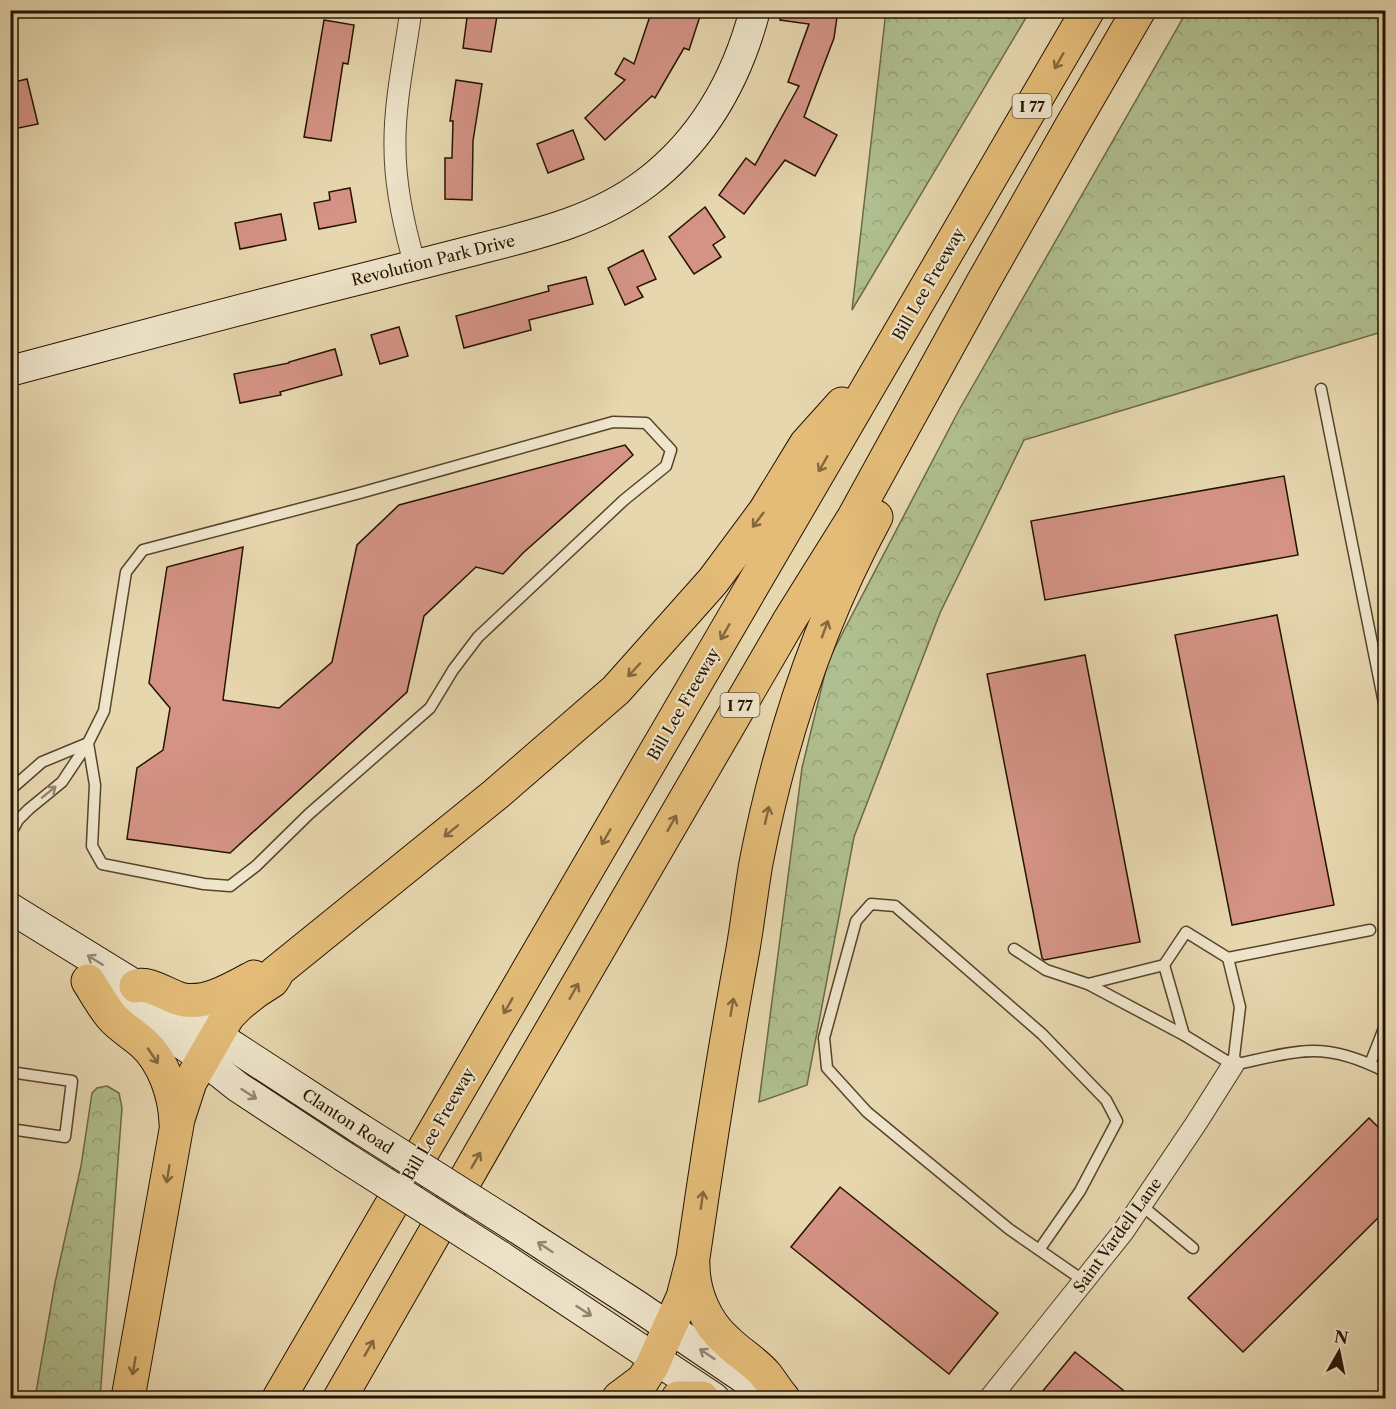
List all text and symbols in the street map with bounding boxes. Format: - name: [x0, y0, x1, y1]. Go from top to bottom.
- one-way arrow: [1052, 52, 1064, 69]
- road number: I 77: [1012, 94, 1052, 118]
- street label: Bill Lee Freeway: [888, 223, 969, 344]
- street label: Revolution Park Drive: [349, 230, 517, 290]
- one-way arrow: [817, 455, 829, 472]
- one-way arrow: [752, 512, 765, 528]
- one-way arrow: [820, 620, 831, 639]
- one-way arrow: [719, 623, 731, 640]
- street label: Bill Lee Freeway: [643, 643, 724, 764]
- one-way arrow: [627, 662, 641, 677]
- road number: I 77: [720, 693, 760, 717]
- one-way arrow: [41, 786, 57, 799]
- one-way arrow: [762, 806, 774, 825]
- one-way arrow: [666, 815, 678, 832]
- one-way arrow: [443, 824, 459, 837]
- one-way arrow: [599, 828, 611, 845]
- one-way arrow: [87, 954, 104, 966]
- one-way arrow: [568, 983, 580, 1000]
- one-way arrow: [501, 997, 513, 1014]
- one-way arrow: [727, 998, 738, 1017]
- one-way arrow: [147, 1047, 159, 1064]
- street label: Bill Lee Freeway: [398, 1063, 479, 1184]
- street label: Clanton Road: [299, 1084, 398, 1158]
- one-way arrow: [240, 1088, 257, 1100]
- one-way arrow: [470, 1152, 482, 1169]
- one-way arrow: [162, 1163, 173, 1183]
- street label: Saint Vardell Lane: [1068, 1173, 1166, 1297]
- one-way arrow: [696, 1190, 707, 1210]
- one-way arrow: [537, 1240, 554, 1252]
- one-way arrow: [575, 1306, 592, 1318]
- north arrow: [1309, 1322, 1369, 1382]
- text: N: [1333, 1326, 1350, 1348]
- one-way arrow: [363, 1340, 375, 1357]
- one-way arrow: [700, 1348, 716, 1360]
- one-way arrow: [128, 1355, 139, 1375]

